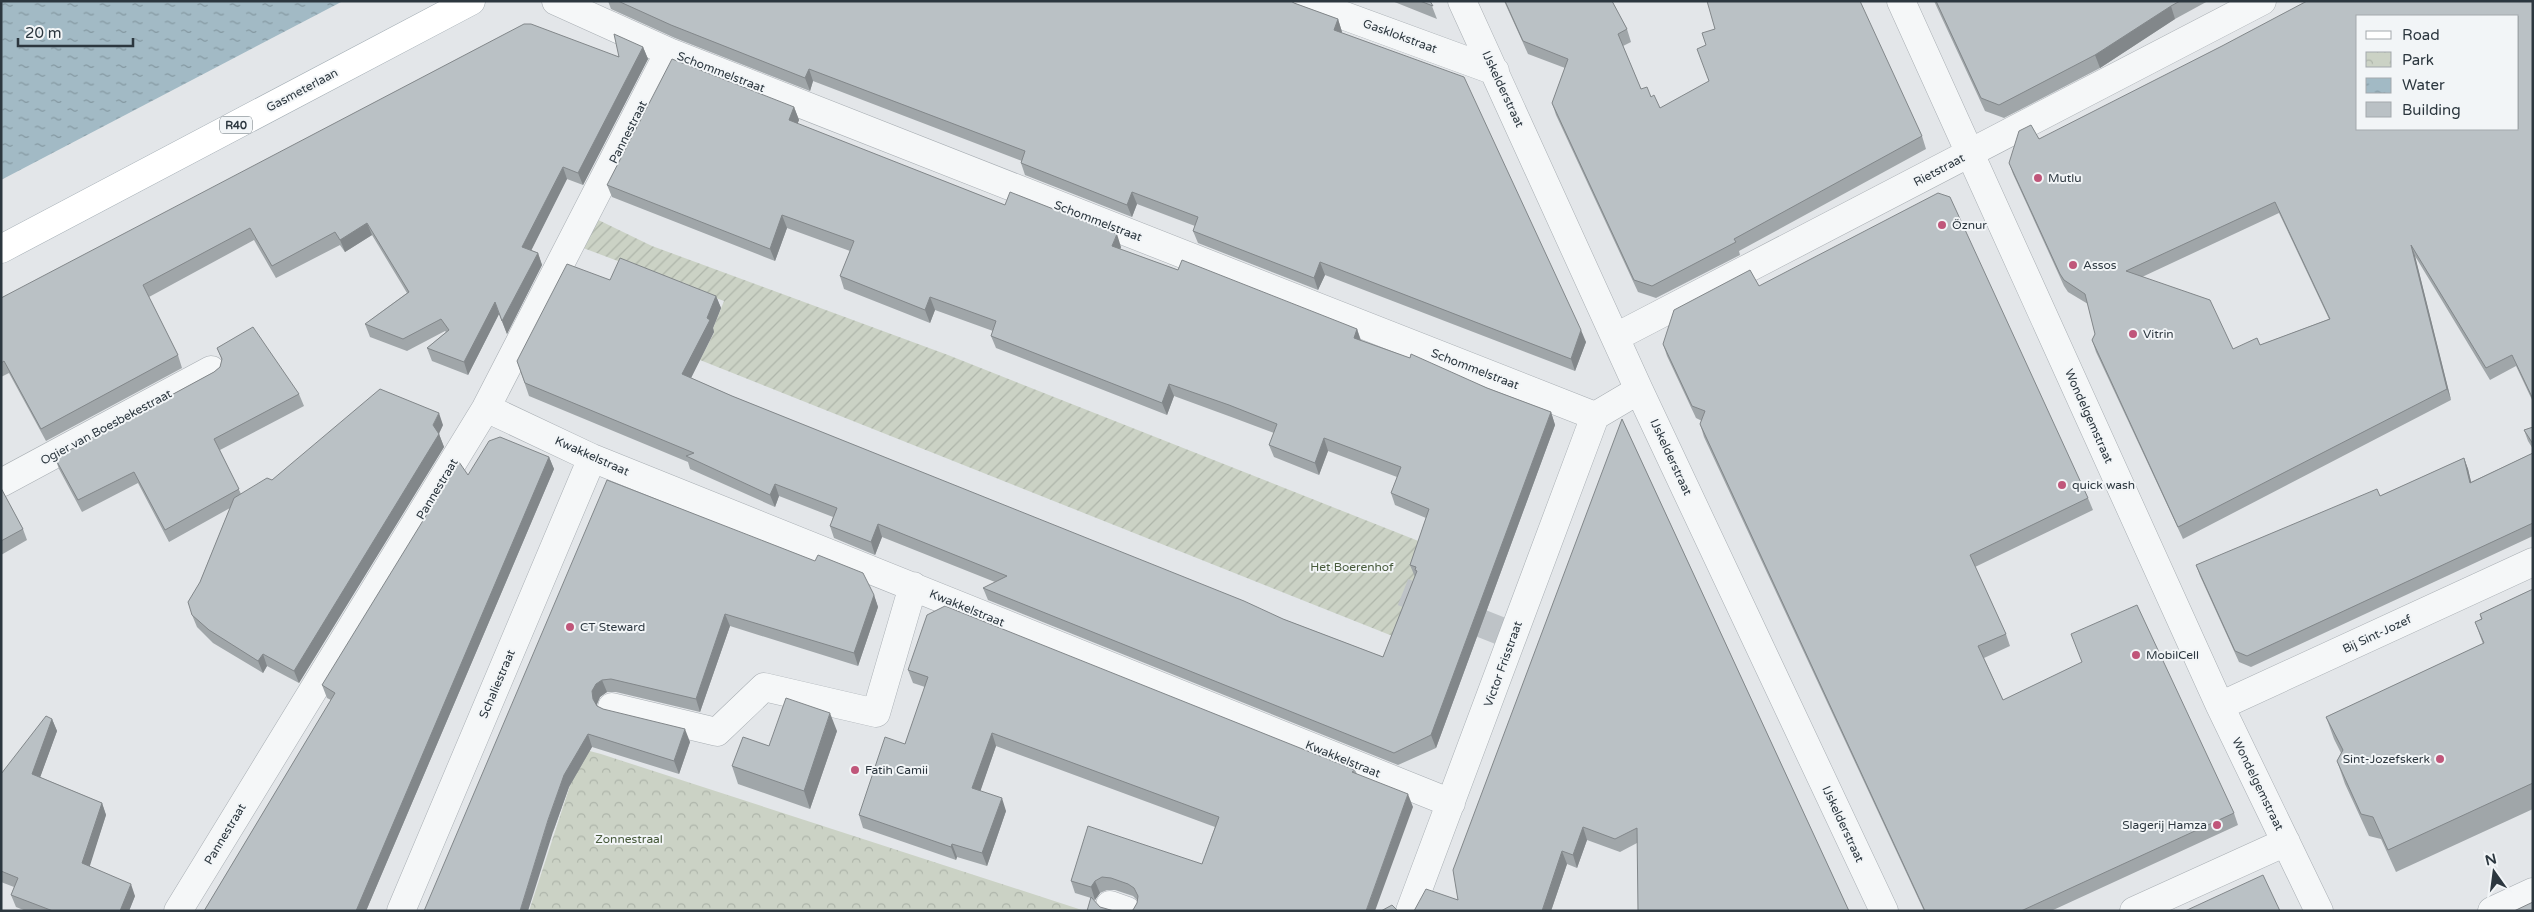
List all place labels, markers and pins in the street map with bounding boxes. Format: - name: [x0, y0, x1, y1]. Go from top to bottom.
- place label: Mutlu: [2048, 171, 2082, 185]
- marker: Mutlu: [2032, 172, 2044, 184]
- place label: Öznur: [1952, 218, 1987, 232]
- marker: Öznur: [1936, 219, 1948, 231]
- place label: Assos: [2083, 258, 2117, 272]
- marker: Assos: [2067, 259, 2079, 271]
- place label: Vitrin: [2143, 327, 2174, 341]
- marker: Vitrin: [2127, 328, 2139, 340]
- place label: quick wash: [2072, 478, 2135, 492]
- marker: quick wash: [2056, 479, 2068, 491]
- place label: CT Steward: [580, 620, 645, 634]
- marker: CT Steward: [564, 621, 576, 633]
- place label: MobilCell: [2146, 648, 2199, 662]
- marker: MobilCell: [2130, 649, 2142, 661]
- place label: Sint-Jozefskerk: [2343, 752, 2430, 766]
- marker: Sint-Jozefskerk: [2434, 753, 2446, 765]
- place label: Fatih Camii: [865, 763, 928, 777]
- marker: Fatih Camii: [849, 764, 861, 776]
- place label: Slagerij Hamza: [2122, 818, 2207, 832]
- marker: Slagerij Hamza: [2211, 819, 2223, 831]

